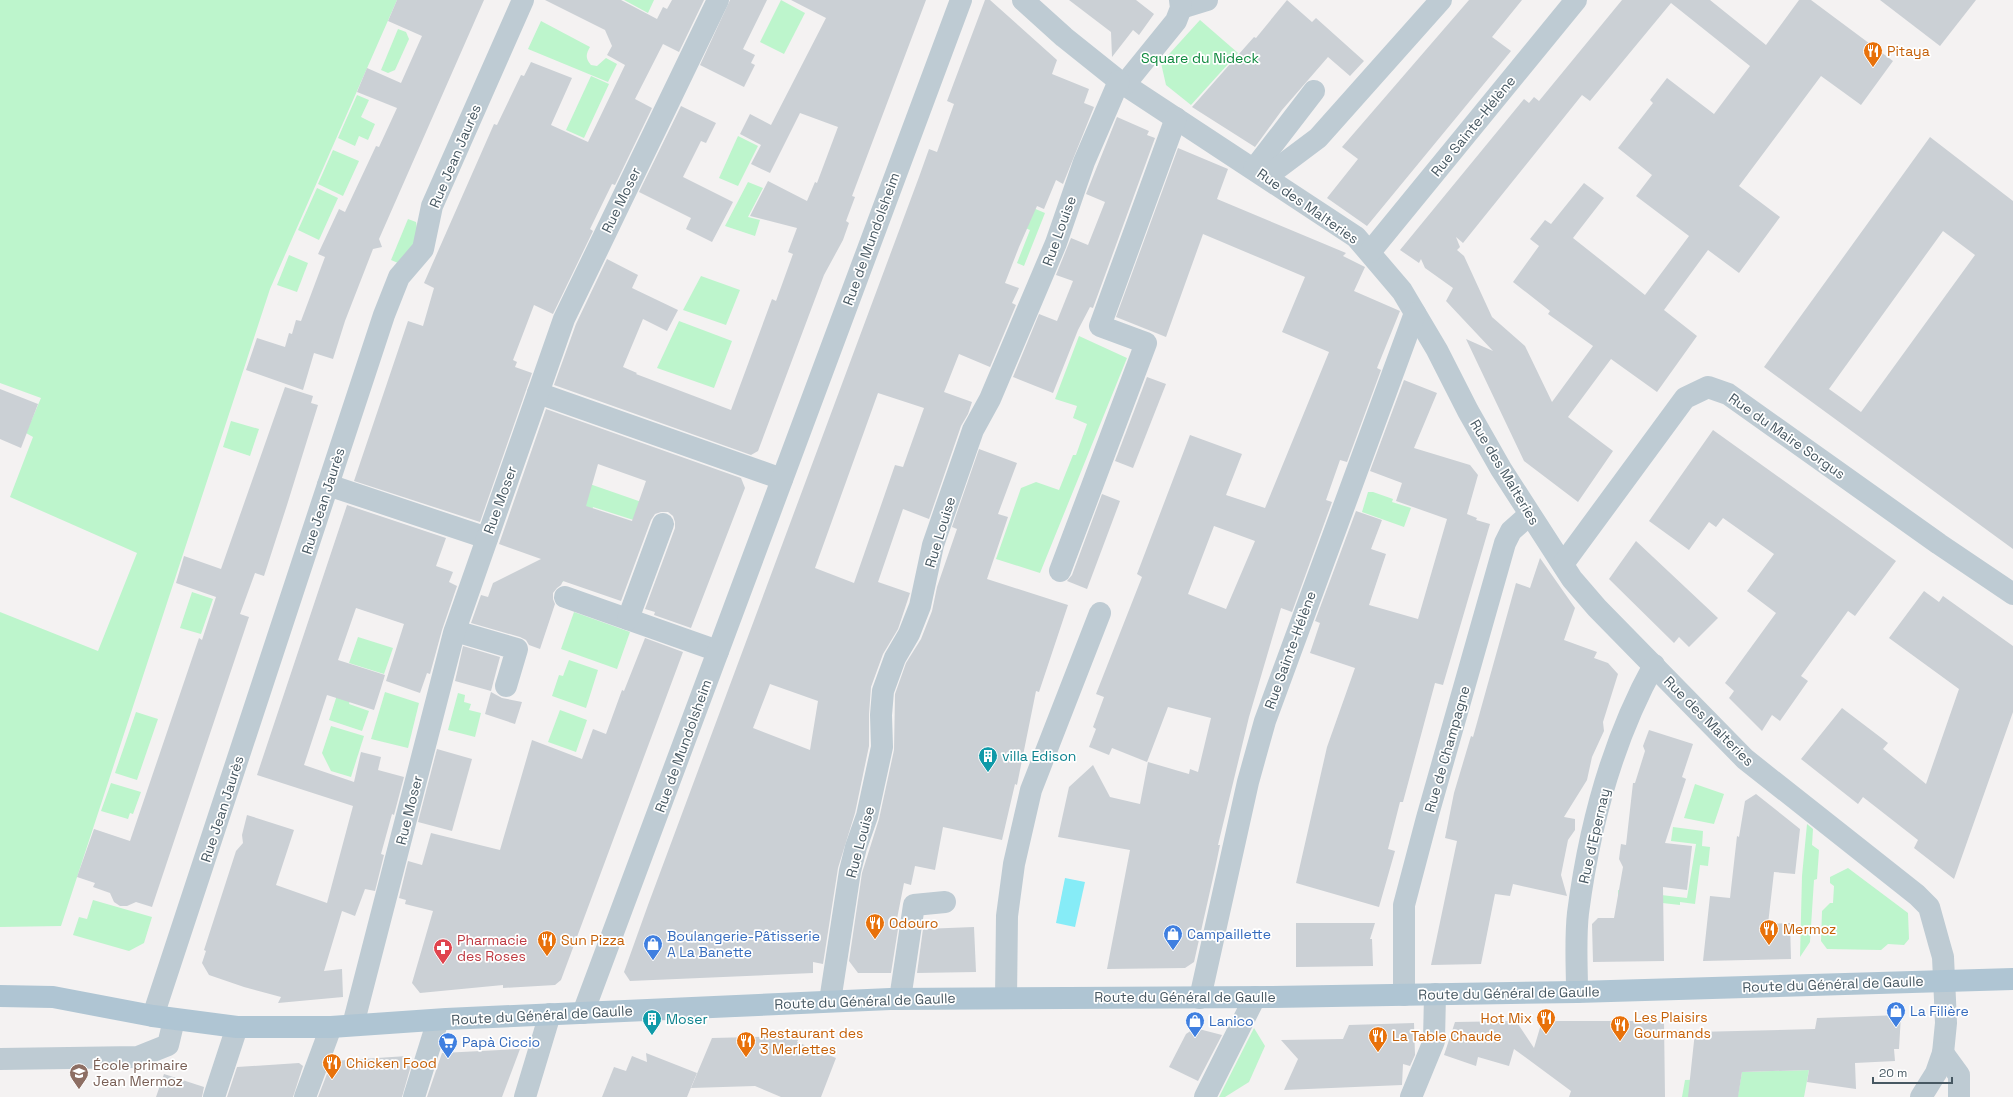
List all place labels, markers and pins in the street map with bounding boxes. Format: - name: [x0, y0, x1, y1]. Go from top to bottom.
- restaurant icon: Pitaya: [1862, 40, 1884, 68]
- place label: Pitaya: [1887, 42, 1930, 60]
- building icon: villa Edison: [977, 745, 999, 773]
- place label: villa Edison: [1002, 747, 1076, 765]
- restaurant icon: Odouro: [864, 912, 886, 940]
- place label: Odouro: [889, 914, 938, 932]
- restaurant icon: Mermoz: [1758, 918, 1780, 946]
- place label: Mermoz: [1783, 920, 1836, 938]
- shop icon: Campaillette: [1162, 923, 1184, 951]
- place label: Campaillette: [1187, 925, 1271, 943]
- place label: Boulangerie-Pâtisserie A La Banette: [667, 927, 820, 961]
- restaurant icon: Sun Pizza: [536, 929, 558, 957]
- place label: Pharmacie des Roses: [457, 931, 527, 965]
- place label: Sun Pizza: [561, 931, 625, 949]
- shop icon: Boulangerie-Pâtisserie A La Banette: [642, 933, 664, 961]
- pharmacy icon: Pharmacie des Roses: [432, 937, 454, 965]
- shop icon: La Filière: [1885, 1000, 1907, 1028]
- place label: La Filière: [1910, 1002, 1969, 1020]
- restaurant icon: Hot Mix: [1535, 1007, 1557, 1035]
- building icon: Moser: [641, 1008, 663, 1036]
- place label: Les Plaisirs Gourmands: [1634, 1008, 1711, 1042]
- place label: Hot Mix: [1481, 1009, 1532, 1027]
- place label: Moser: [666, 1010, 708, 1028]
- shop icon: Lanico: [1184, 1010, 1206, 1038]
- place label: Lanico: [1209, 1012, 1254, 1030]
- restaurant icon: Les Plaisirs Gourmands: [1609, 1014, 1631, 1042]
- place label: Restaurant des 3 Merlettes: [760, 1024, 863, 1058]
- restaurant icon: La Table Chaude: [1367, 1025, 1389, 1053]
- place label: La Table Chaude: [1392, 1027, 1502, 1045]
- restaurant icon: Restaurant des 3 Merlettes: [735, 1030, 757, 1058]
- supermarket icon: Papà Ciccio: [437, 1031, 459, 1059]
- place label: Papà Ciccio: [462, 1033, 540, 1051]
- restaurant icon: Chicken Food: [321, 1052, 343, 1080]
- place label: Chicken Food: [346, 1054, 437, 1072]
- place label: École primaire Jean Mermoz: [93, 1056, 188, 1090]
- school or university icon: École primaire Jean Mermoz: [68, 1062, 90, 1090]

